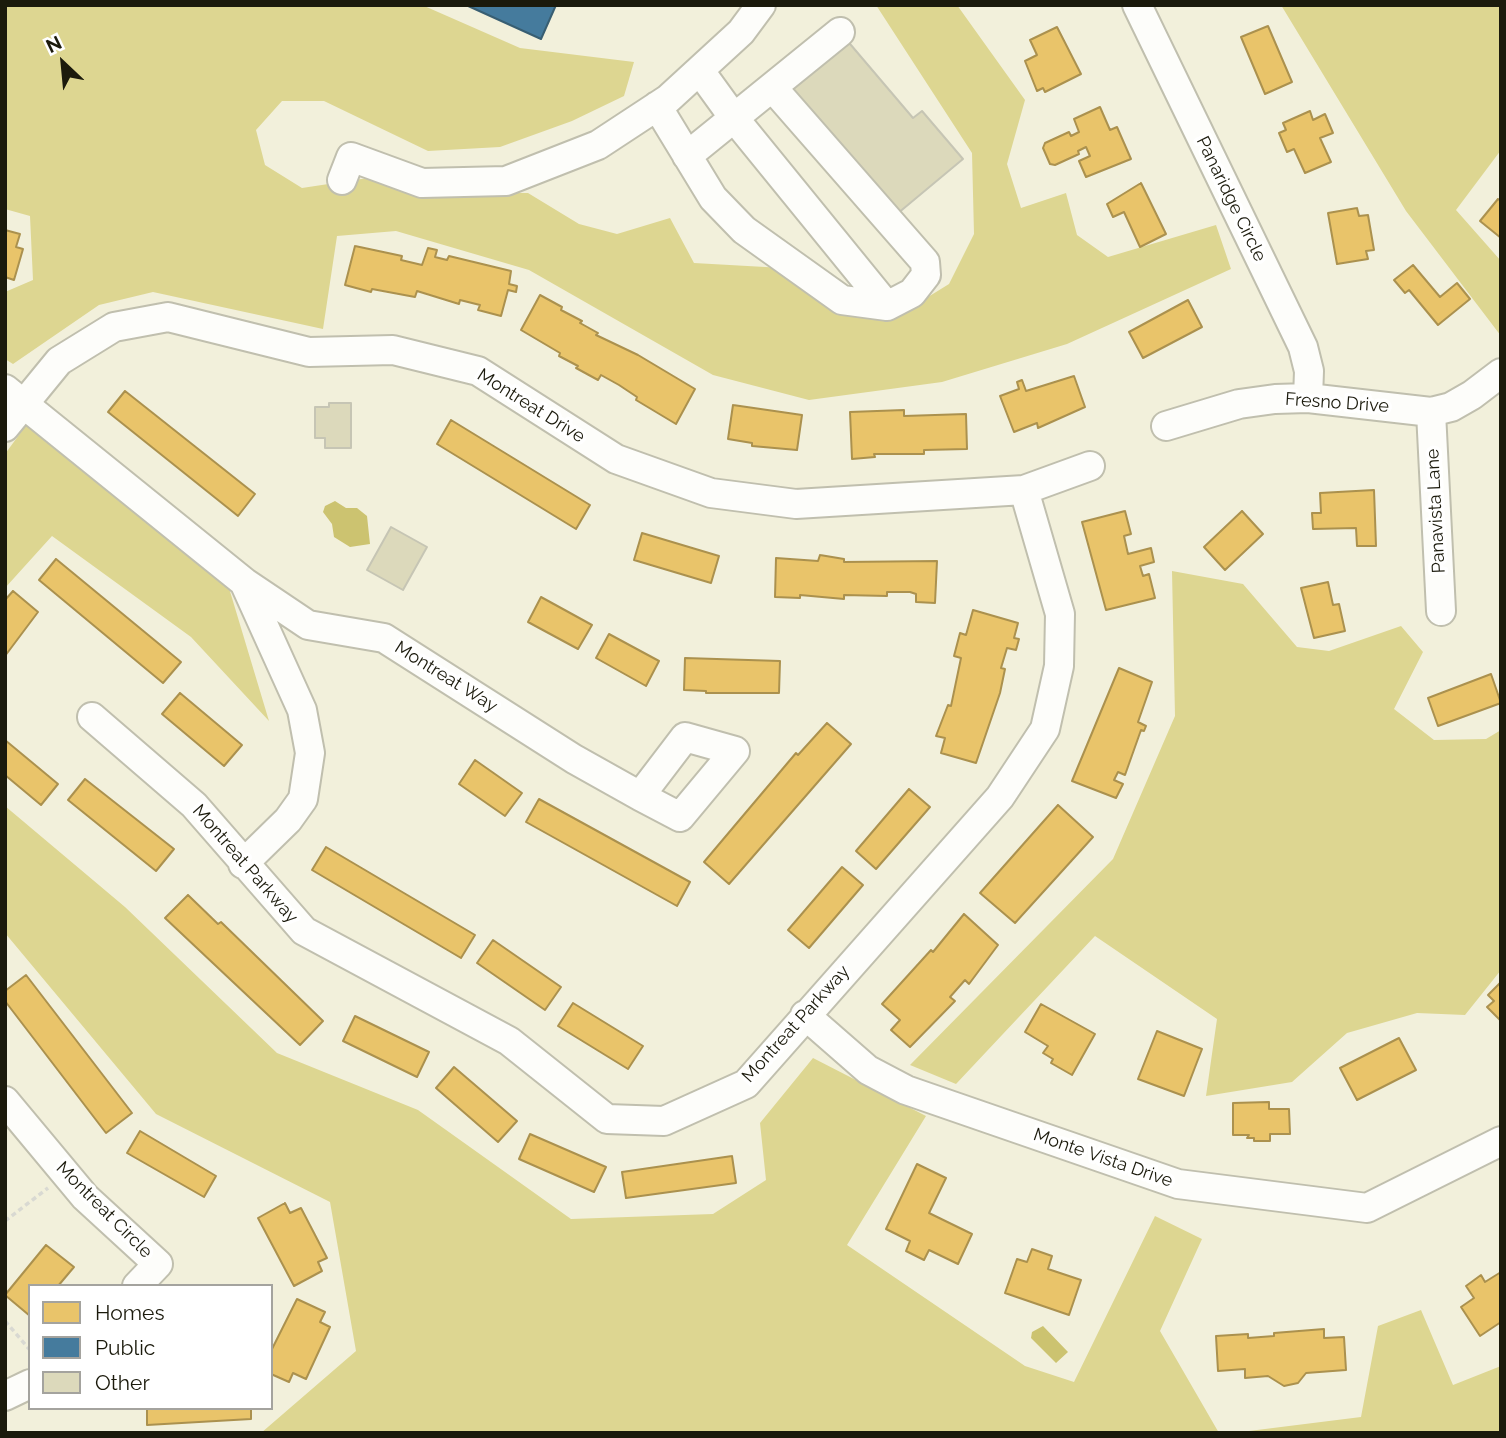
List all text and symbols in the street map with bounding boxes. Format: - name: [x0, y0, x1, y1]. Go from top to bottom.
- north arrow: [28, 28, 98, 98]
- text: N: [42, 31, 65, 57]
- street label: Panaridge Circle: [1191, 133, 1271, 265]
- street label: Montreat Drive: [473, 364, 589, 448]
- street label: Fresno Drive: [1284, 389, 1390, 417]
- street label: Panavista Lane: [1422, 448, 1450, 574]
- street label: Montreat Way: [391, 637, 501, 717]
- street label: Montreat Parkway: [188, 800, 302, 928]
- street label: Montreat Parkway: [738, 961, 854, 1087]
- street label: Monte Vista Drive: [1030, 1124, 1176, 1192]
- street label: Montreat Circle: [51, 1157, 157, 1263]
- legend: [28, 1284, 273, 1410]
- text: Homes: [95, 1300, 165, 1325]
- text: Public: [95, 1335, 155, 1360]
- text: Other: [95, 1370, 150, 1395]

